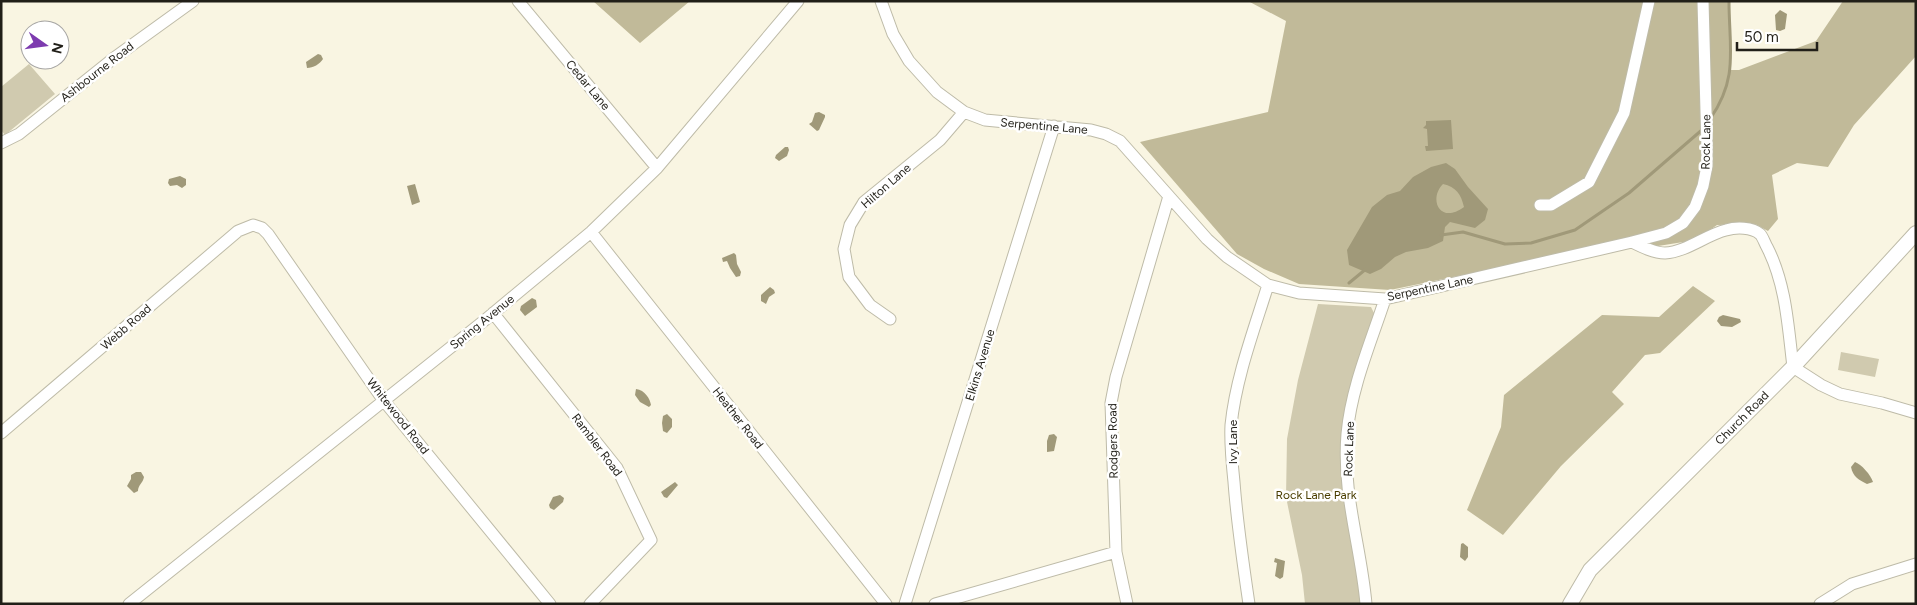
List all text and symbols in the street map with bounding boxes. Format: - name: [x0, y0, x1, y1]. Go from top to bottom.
- north arrow: [20, 20, 70, 70]
- scale bar: [1737, 20, 1817, 52]
- text: 50 m: [1744, 28, 1779, 46]
- street label: Ashbourne Road: [58, 39, 136, 105]
- text: N: [48, 41, 67, 55]
- street label: Cedar Lane: [563, 57, 613, 113]
- street label: Rock Lane: [1699, 114, 1713, 170]
- street label: Serpentine Lane: [1000, 115, 1089, 137]
- street label: Hilton Lane: [858, 160, 914, 211]
- street label: Serpentine Lane: [1386, 272, 1475, 304]
- street label: Spring Avenue: [447, 292, 517, 352]
- street label: Webb Road: [98, 301, 154, 353]
- street label: Elkins Avenue: [962, 327, 998, 403]
- street label: Whitewood Road: [364, 375, 432, 457]
- street label: Heather Road: [710, 384, 766, 452]
- street label: Church Road: [1712, 388, 1772, 448]
- street label: Rodgers Road: [1105, 403, 1121, 479]
- street label: Rambler Road: [569, 411, 625, 479]
- street label: Ivy Lane: [1226, 419, 1240, 464]
- street label: Rock Lane: [1341, 421, 1357, 477]
- park label: Rock Lane Park: [1275, 488, 1357, 502]

